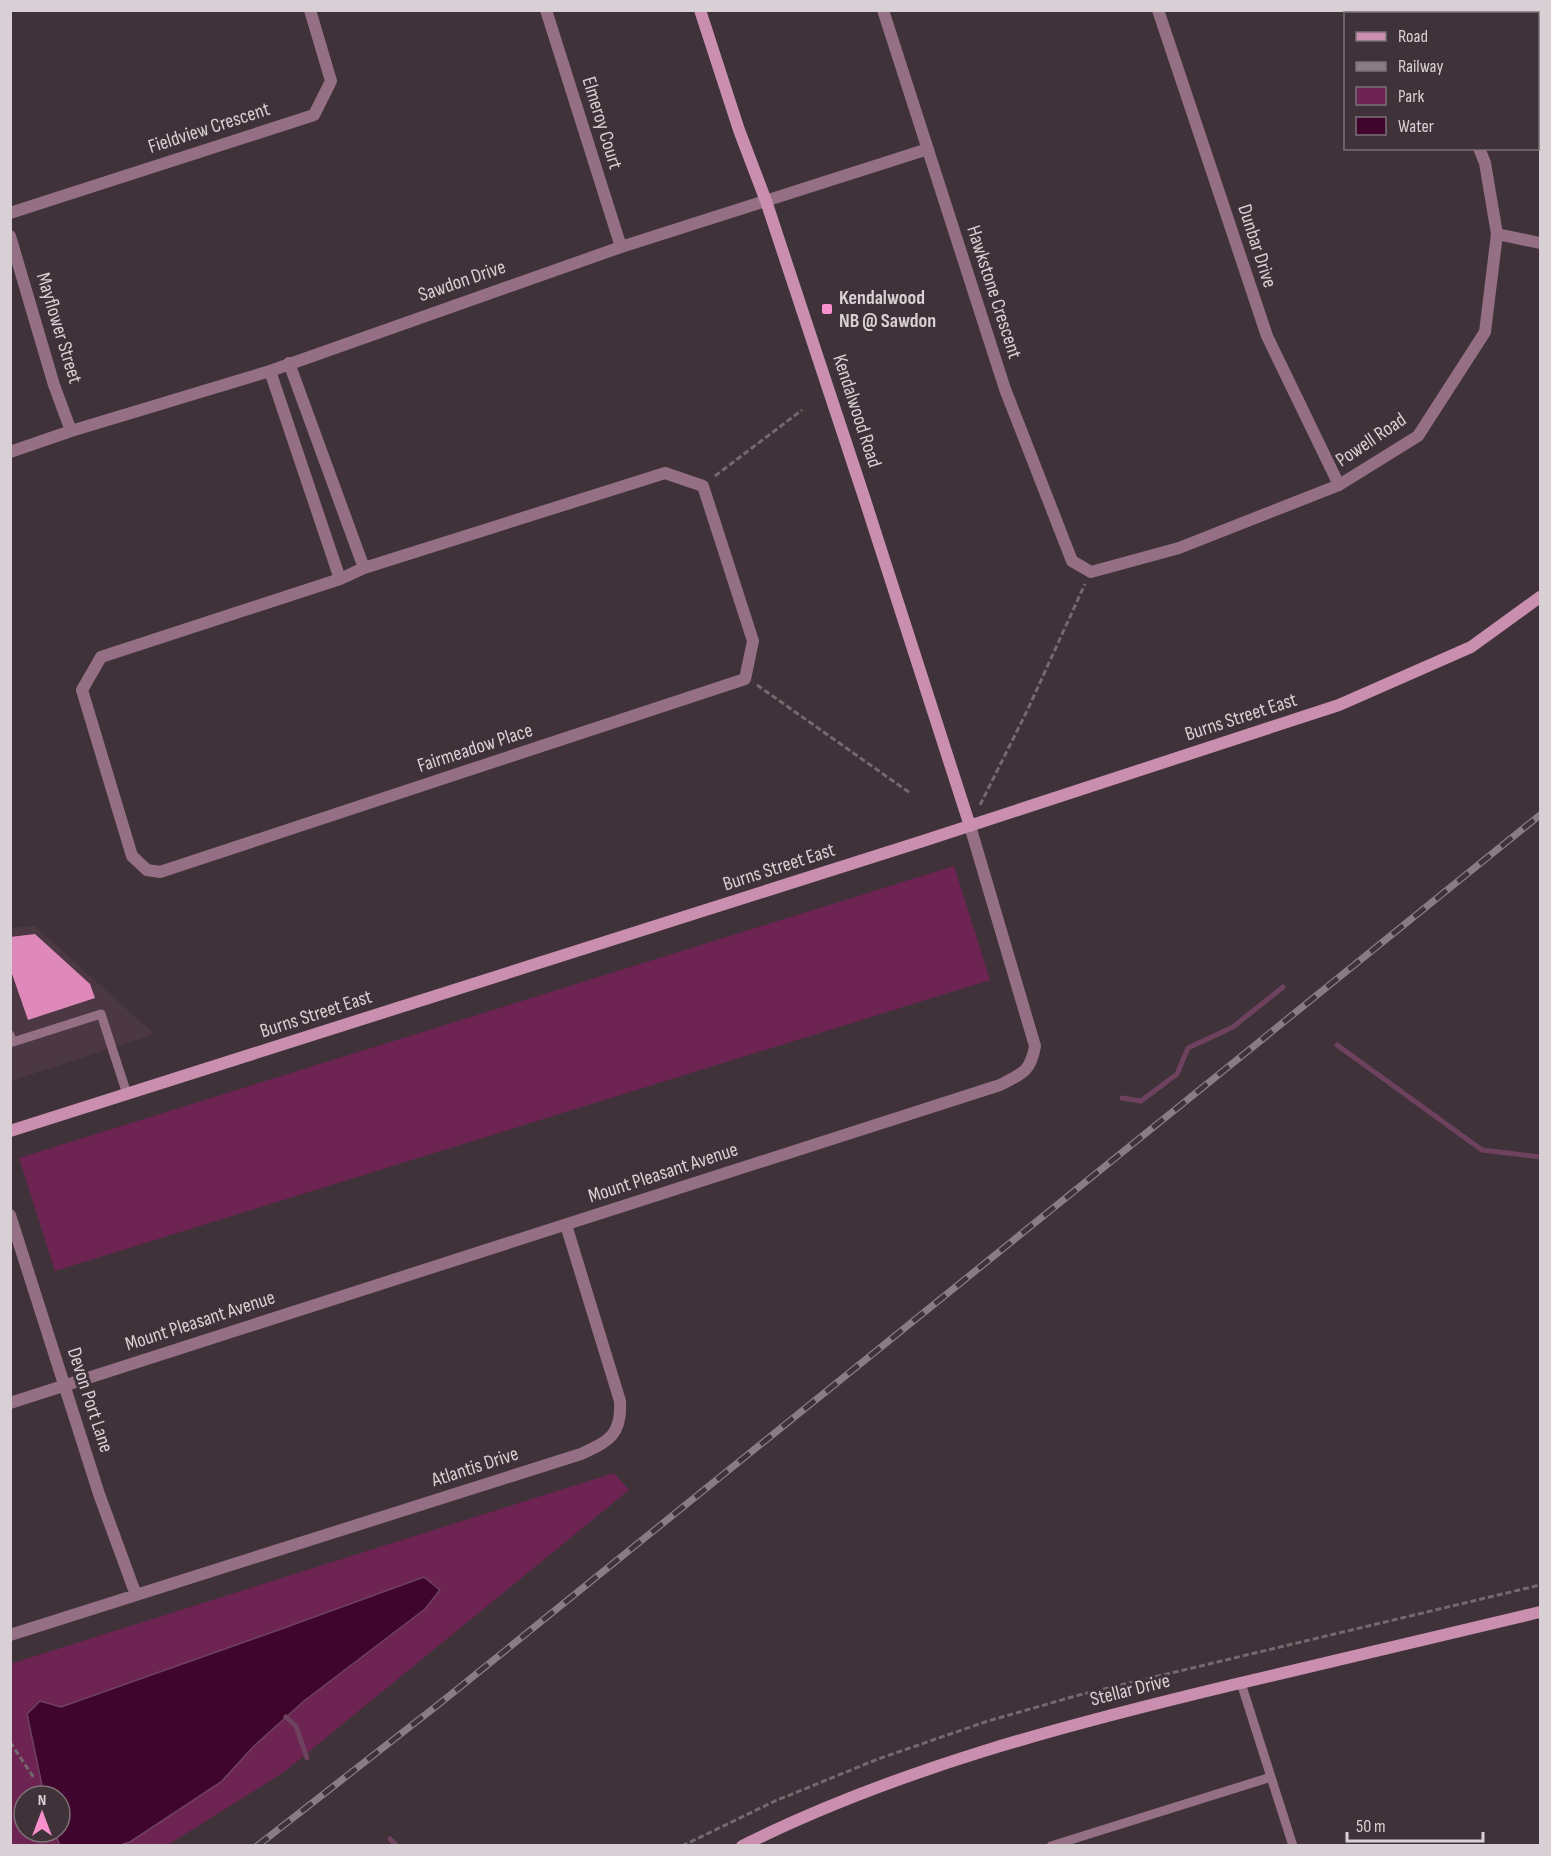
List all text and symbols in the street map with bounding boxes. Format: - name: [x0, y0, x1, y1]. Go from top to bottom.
- legend: [1344, 12, 1539, 150]
- text: Road: [1398, 26, 1428, 47]
- text: Railway: [1398, 56, 1443, 77]
- street label: Elmeroy Court: [577, 74, 627, 172]
- text: Park: [1398, 86, 1424, 107]
- street label: Fieldview Crescent: [145, 97, 273, 159]
- text: Water: [1398, 116, 1434, 137]
- street label: Dunbar Drive: [1232, 201, 1282, 291]
- street label: Hawkstone Crescent: [961, 222, 1027, 362]
- street label: Sawdon Drive: [415, 255, 509, 307]
- street label: Mayflower Street: [31, 270, 87, 386]
- place label: Kendalwood NB @ Sawdon: [839, 286, 936, 333]
- marker: Kendalwood NB @ Sawdon: [820, 302, 834, 316]
- street label: Kendalwood Road: [827, 351, 887, 471]
- street label: Powell Road: [1331, 408, 1411, 472]
- street label: Burns Street East: [1182, 688, 1300, 746]
- street label: Fairmeadow Place: [414, 718, 536, 778]
- street label: Burns Street East: [720, 838, 838, 896]
- street label: Burns Street East: [257, 985, 375, 1043]
- street label: Mount Pleasant Avenue: [585, 1137, 741, 1209]
- street label: Mount Pleasant Avenue: [122, 1285, 278, 1357]
- street label: Devon Port Lane: [62, 1344, 118, 1456]
- street label: Atlantis Drive: [428, 1442, 521, 1493]
- street label: Stellar Drive: [1088, 1668, 1172, 1712]
- north arrow: [12, 1784, 72, 1844]
- text: N: [38, 1791, 46, 1810]
- scale bar: [1347, 1805, 1484, 1843]
- text: 50 m: [1356, 1816, 1386, 1837]

